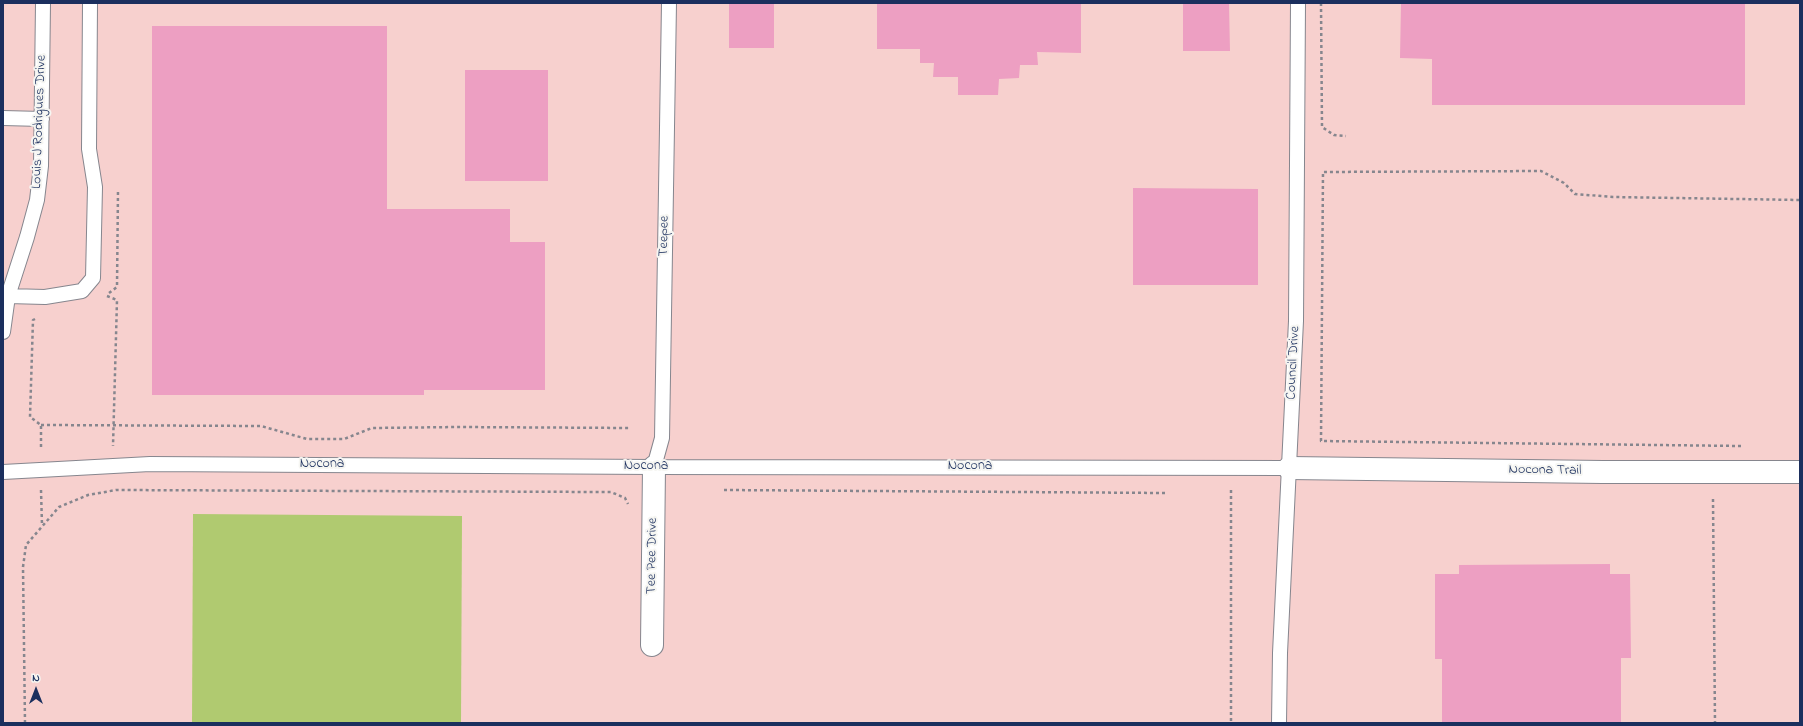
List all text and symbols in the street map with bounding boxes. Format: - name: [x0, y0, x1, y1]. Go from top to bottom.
- street label: Louis J Rodrigues Drive: [29, 55, 51, 189]
- street label: Teepee: [656, 215, 674, 257]
- street label: Council Drive: [1284, 326, 1304, 400]
- street label: Nocona: [300, 457, 344, 473]
- street label: Nocona: [624, 459, 668, 475]
- street label: Nocona: [948, 459, 992, 475]
- street label: Nocona Trail: [1508, 462, 1582, 480]
- street label: Tee Pee Drive: [644, 518, 662, 594]
- north arrow: [16, 670, 56, 710]
- text: N: [32, 670, 40, 686]

